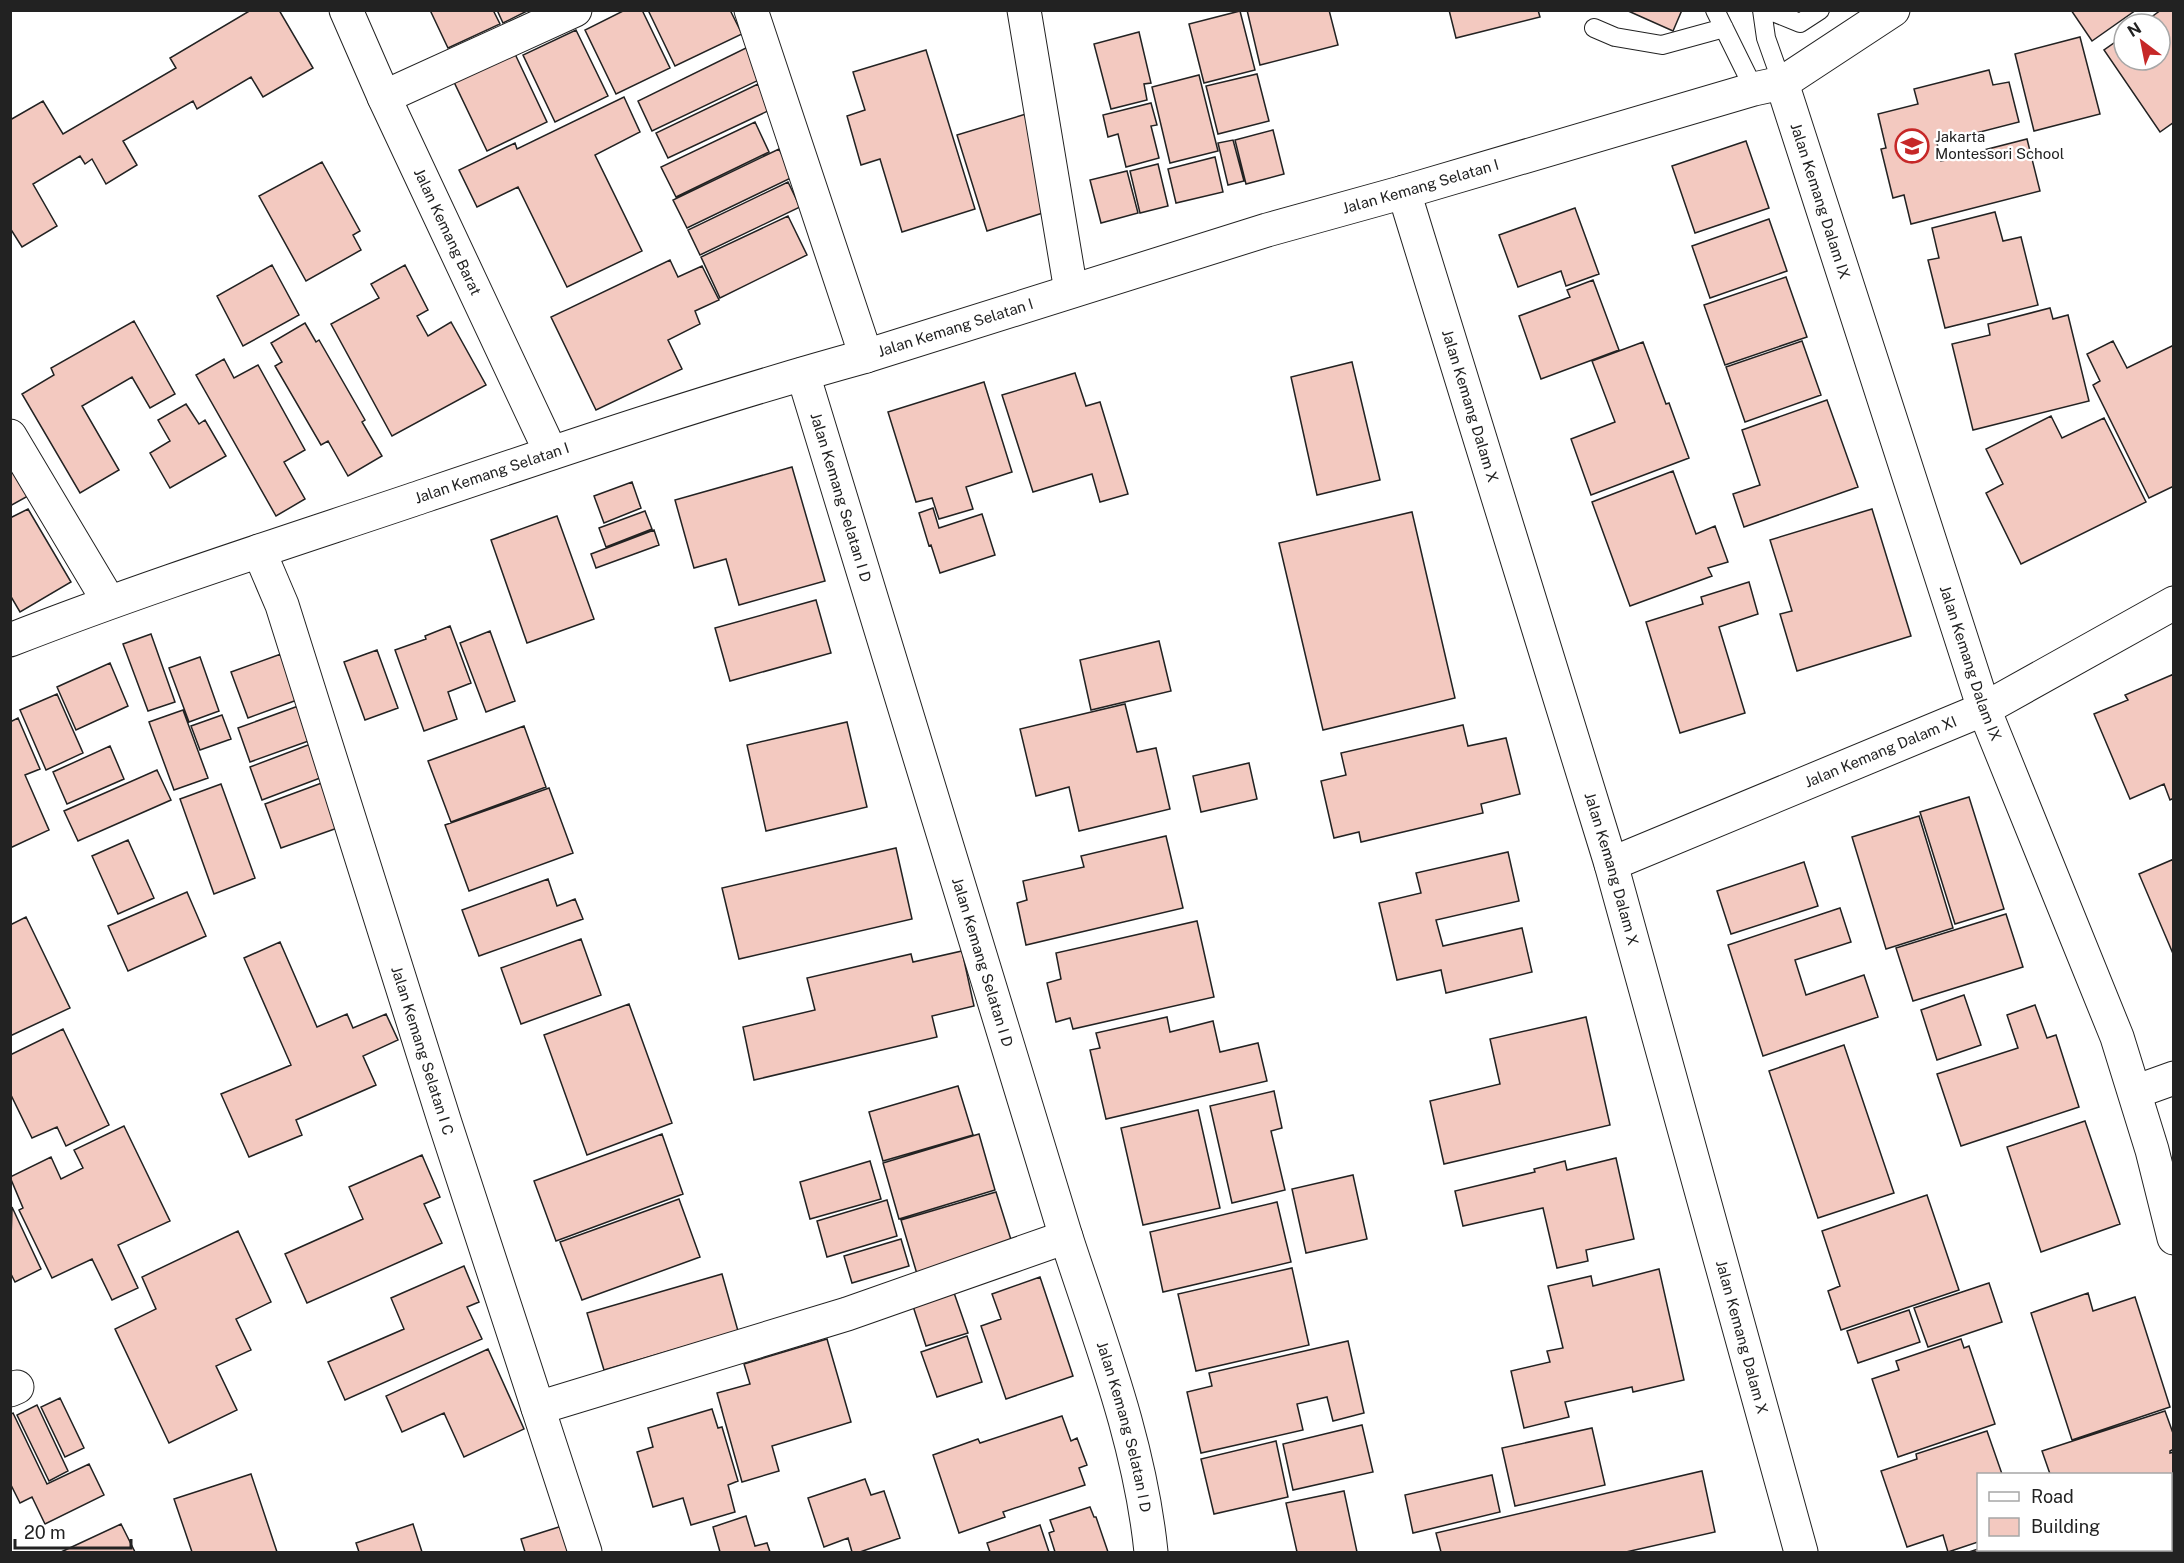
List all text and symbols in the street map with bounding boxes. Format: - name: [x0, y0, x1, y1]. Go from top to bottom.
- north arrow: [2112, 12, 2172, 72]
- text: N: [2124, 18, 2145, 41]
- street label: Jalan Kemang Dalam IX: [1787, 121, 1854, 281]
- school or university icon: Jakarta Montessori School: [1894, 128, 1930, 164]
- place label: Jakarta Montessori School: [1935, 128, 2064, 162]
- street label: Jalan Kemang Selatan I: [1340, 156, 1501, 217]
- street label: Jalan Kemang Barat: [411, 166, 485, 298]
- street label: Jalan Kemang Selatan I: [876, 295, 1035, 360]
- street label: Jalan Kemang Dalam X: [1439, 327, 1502, 484]
- street label: Jalan Kemang Selatan I D: [807, 411, 875, 584]
- street label: Jalan Kemang Selatan I: [412, 439, 571, 507]
- street label: Jalan Kemang Dalam IX: [1937, 583, 2005, 743]
- street label: Jalan Kemang Dalam XI: [1802, 712, 1959, 791]
- street label: Jalan Kemang Dalam X: [1581, 790, 1642, 947]
- street label: Jalan Kemang Selatan I D: [949, 875, 1017, 1049]
- street label: Jalan Kemang Selatan I C: [388, 964, 457, 1137]
- street label: Jalan Kemang Dalam X: [1713, 1258, 1771, 1416]
- street label: Jalan Kemang Selatan I D: [1094, 1339, 1155, 1514]
- legend: [1977, 1473, 2172, 1551]
- text: Road: [2031, 1486, 2074, 1507]
- scale bar: [15, 1512, 130, 1550]
- text: Building: [2031, 1516, 2100, 1537]
- text: 20 m: [24, 1522, 66, 1543]

